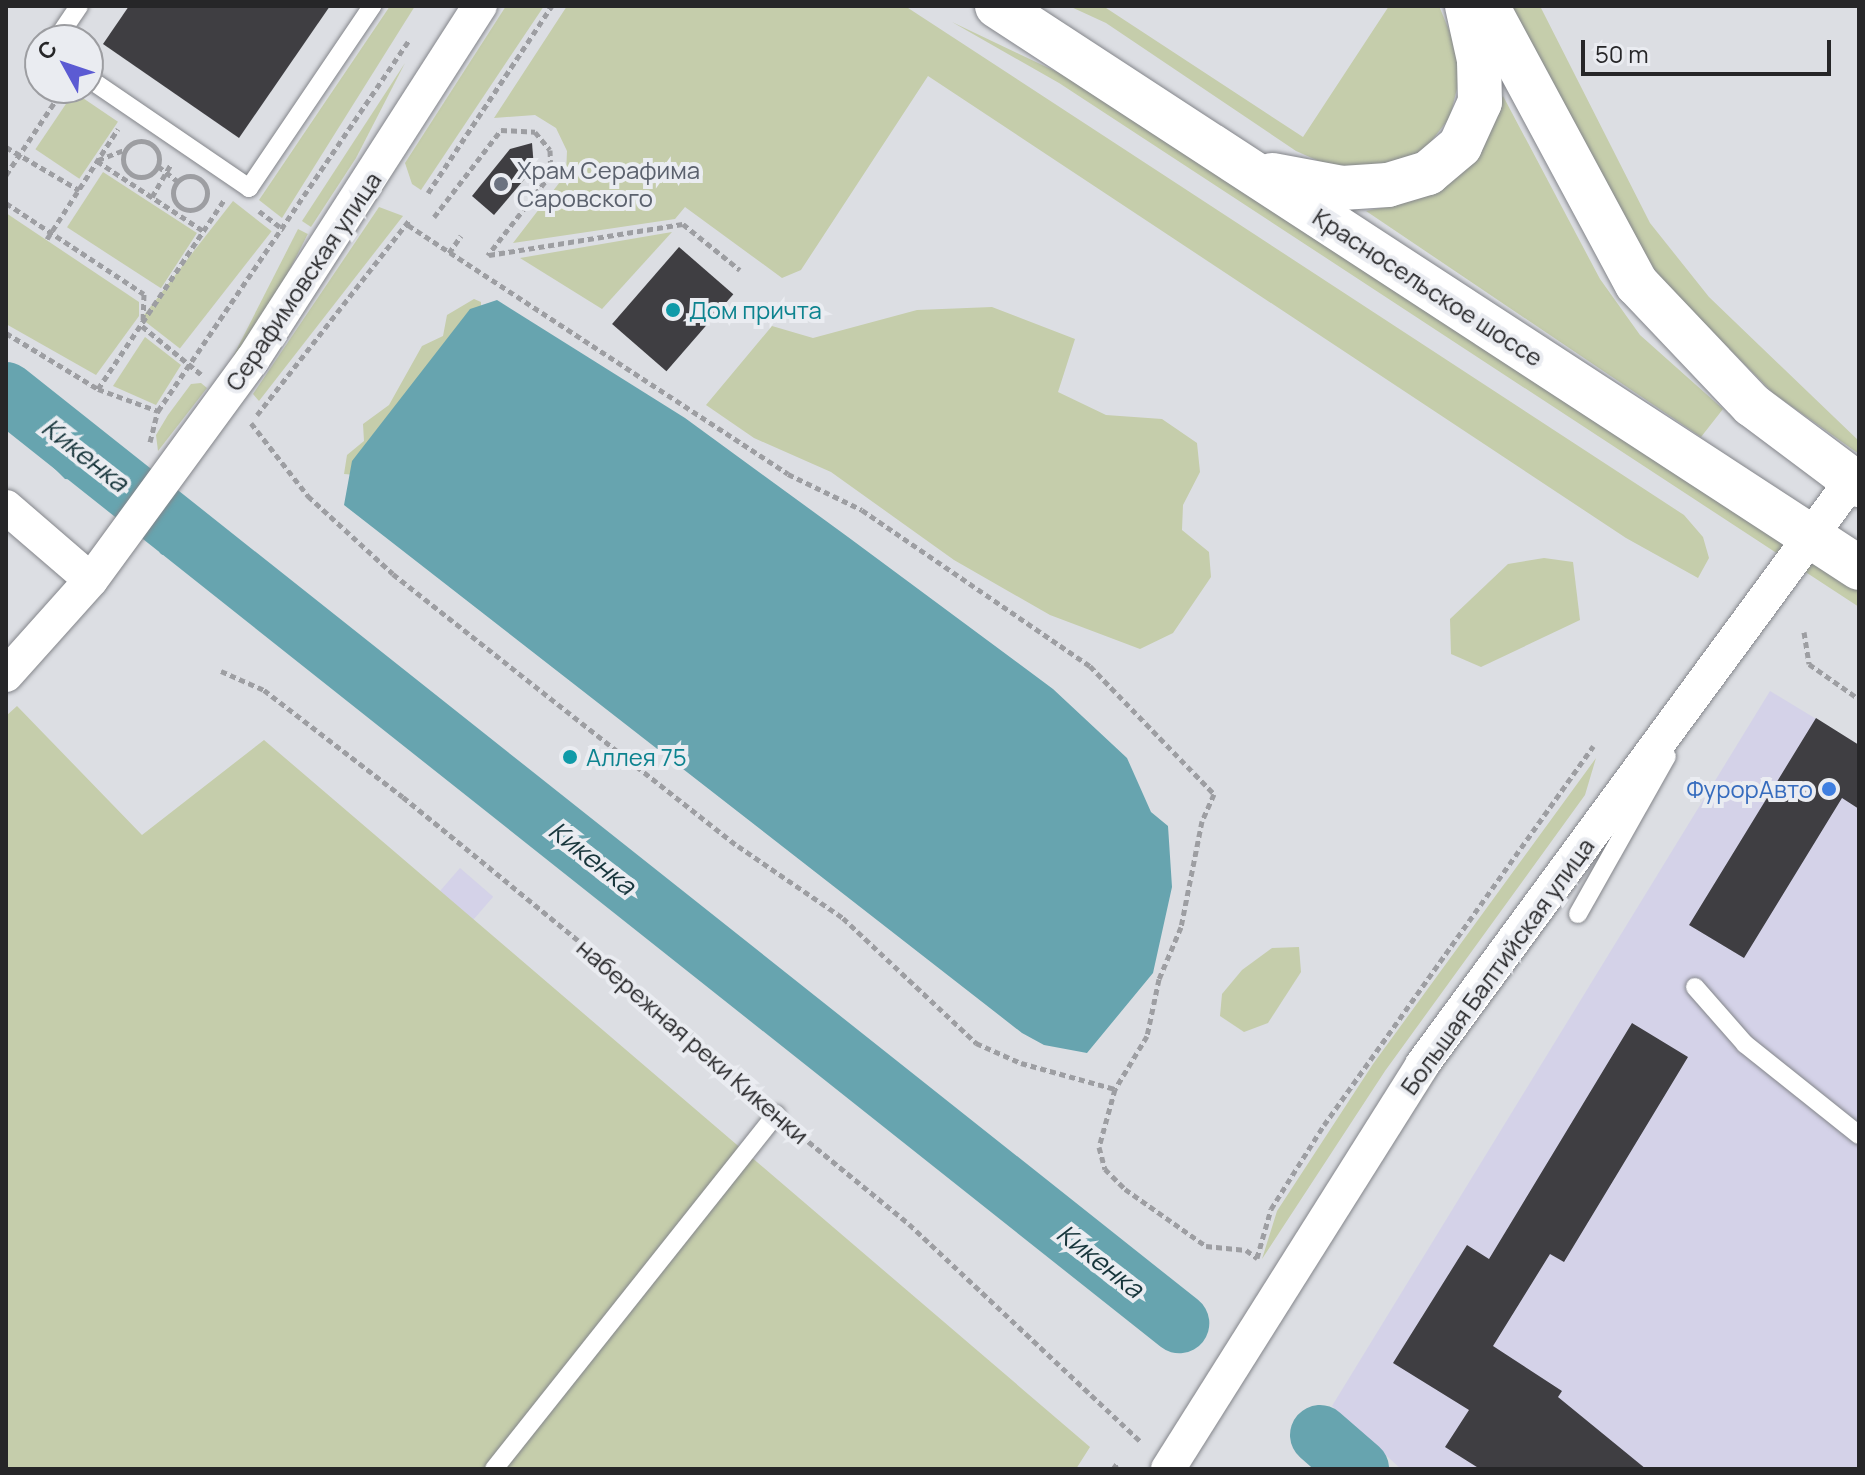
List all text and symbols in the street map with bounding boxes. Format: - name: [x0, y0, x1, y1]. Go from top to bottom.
- north arrow: [24, 24, 104, 104]
- scale bar: [1585, 24, 1835, 74]
- text: С: [30, 34, 64, 66]
- text: 50 m: [1595, 37, 1649, 70]
- place label: Храм Серафима Саровского: [517, 156, 700, 212]
- street label: Серафимовская улица: [219, 166, 387, 396]
- marker: Храм Серафима Саровского: [492, 175, 510, 193]
- street label: Красносельское шоссе: [1308, 202, 1548, 372]
- place label: Дом причта: [689, 296, 822, 324]
- marker: Дом причта: [664, 301, 682, 319]
- water label: Кикенка: [36, 412, 134, 498]
- place label: Аллея 75: [586, 743, 687, 771]
- marker: Аллея 75: [561, 748, 579, 766]
- place label: ФурорАвто: [1687, 775, 1813, 803]
- marker: ФурорАвто: [1820, 780, 1838, 798]
- water label: Кикенка: [543, 815, 641, 901]
- street label: Большая Балтийская улица: [1394, 832, 1600, 1100]
- street label: набережная реки Кикенки: [571, 933, 815, 1149]
- water label: Кикенка: [1051, 1218, 1149, 1304]

